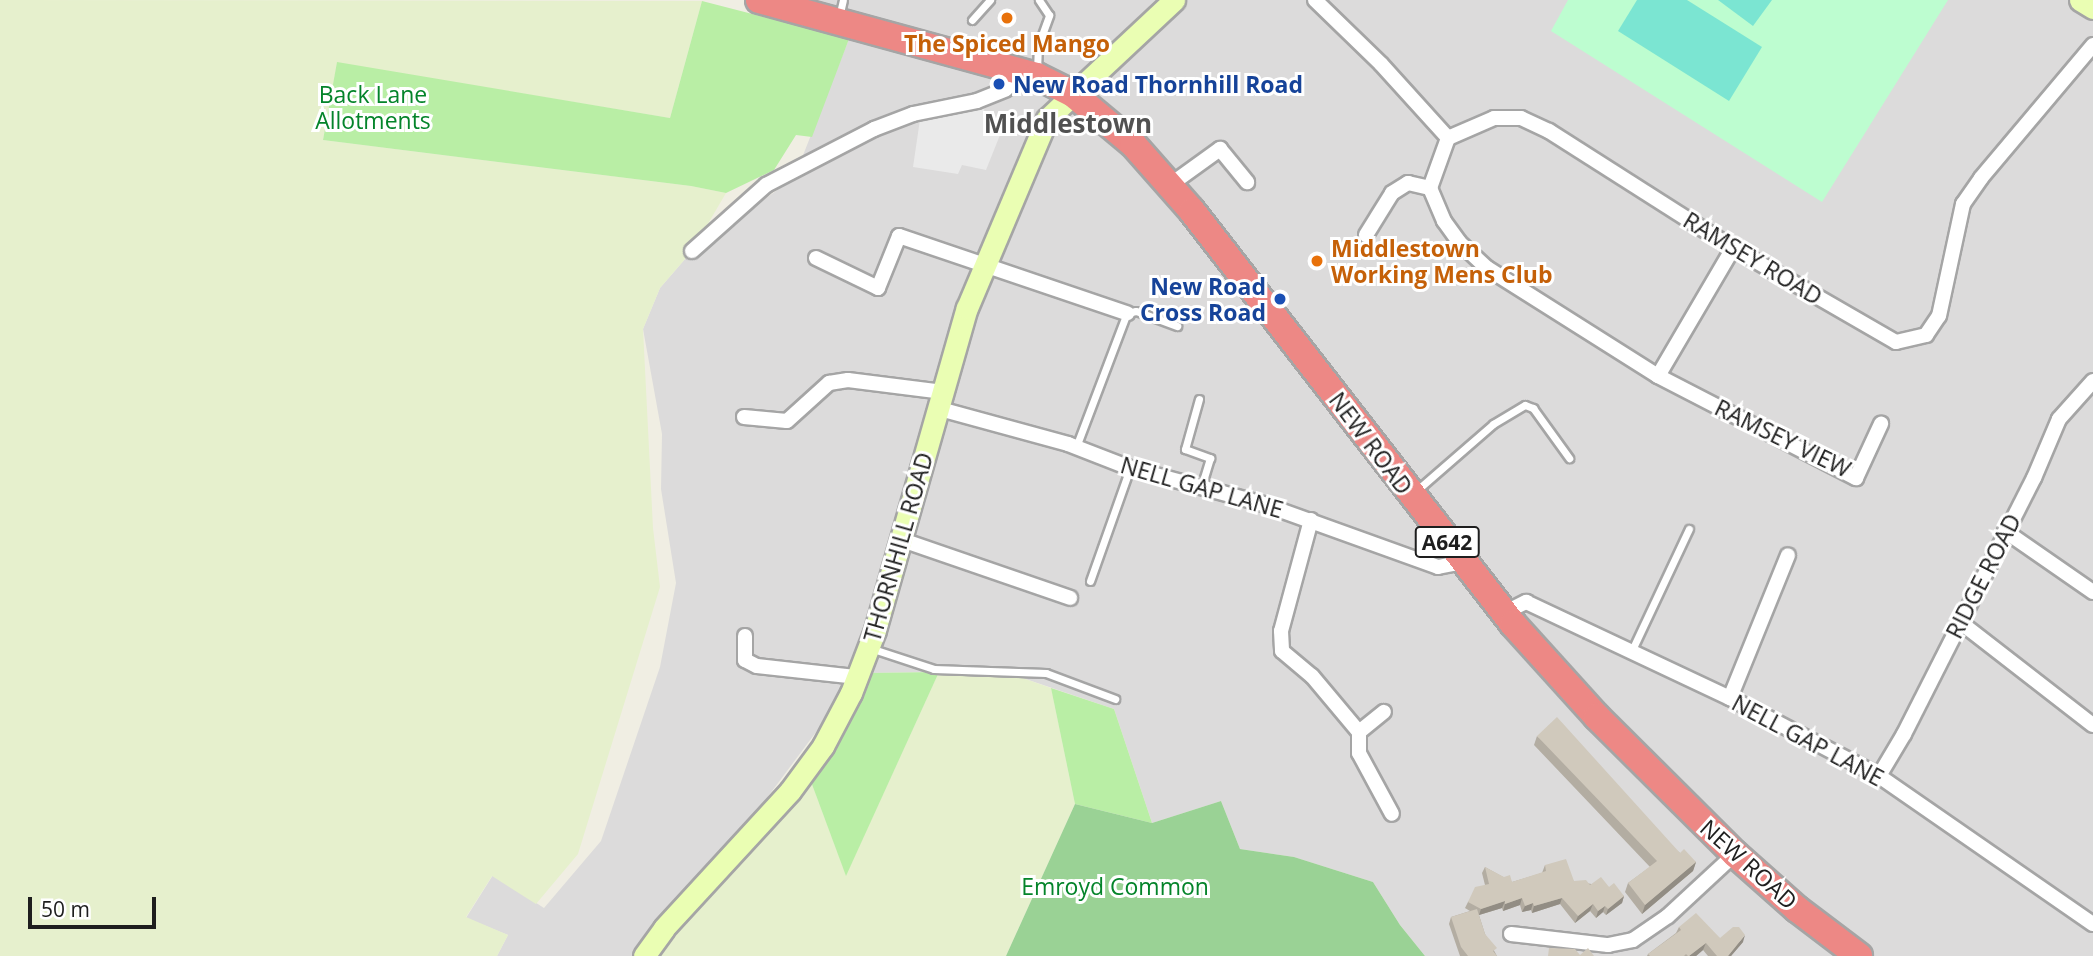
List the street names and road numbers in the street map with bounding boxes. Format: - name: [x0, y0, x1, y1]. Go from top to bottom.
- street label: RAMSEY ROAD: [1679, 206, 1827, 310]
- street label: NEW ROAD: [1324, 387, 1418, 499]
- street label: RAMSEY VIEW: [1711, 393, 1855, 483]
- street label: THORNHILL ROAD: [858, 449, 938, 645]
- street label: NELL GAP LANE: [1118, 451, 1286, 523]
- street label: RIDGE ROAD: [1940, 509, 2026, 643]
- road number: A642: [1414, 524, 1480, 560]
- street label: NELL GAP LANE: [1727, 688, 1889, 792]
- street label: NEW ROAD: [1695, 813, 1803, 915]

